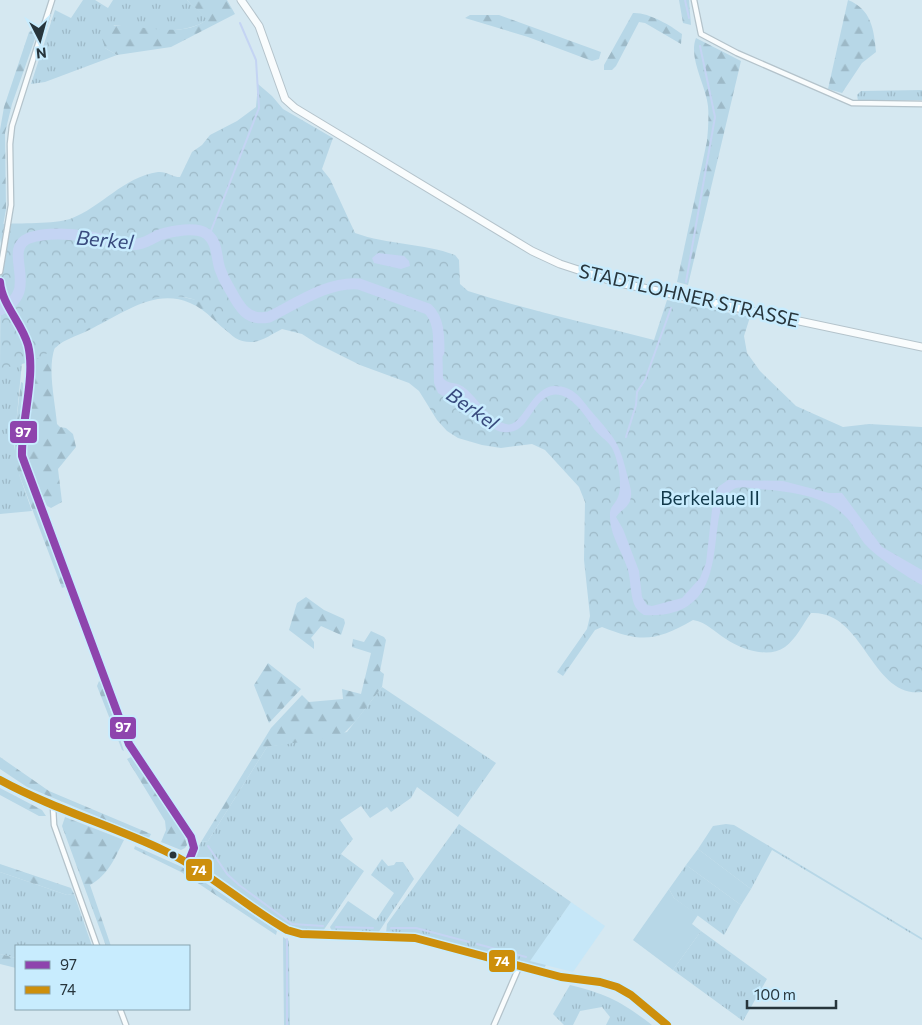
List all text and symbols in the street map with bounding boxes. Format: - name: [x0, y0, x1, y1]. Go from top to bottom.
- north arrow: [15, 15, 65, 65]
- text: N: [35, 44, 48, 62]
- water label: Berkel: [75, 225, 136, 254]
- street label: STADTLOHNER STRASSE: [577, 259, 801, 331]
- water label: Berkel: [443, 382, 504, 435]
- line badge: 97: [9, 420, 38, 444]
- text: 97: [15, 423, 31, 440]
- park label: Berkelaue II: [660, 486, 760, 509]
- line badge: 97: [109, 716, 137, 740]
- text: 97: [115, 718, 131, 735]
- unlabelled marker: [168, 850, 178, 860]
- line badge: 74: [185, 858, 213, 882]
- text: 74: [191, 861, 207, 878]
- legend: [15, 945, 190, 1010]
- line badge: 74: [488, 949, 516, 973]
- text: 74: [494, 952, 510, 969]
- text: 97: [60, 955, 77, 973]
- scale bar: [747, 978, 836, 1010]
- text: 74: [60, 980, 76, 998]
- text: 100 m: [754, 985, 796, 1003]

